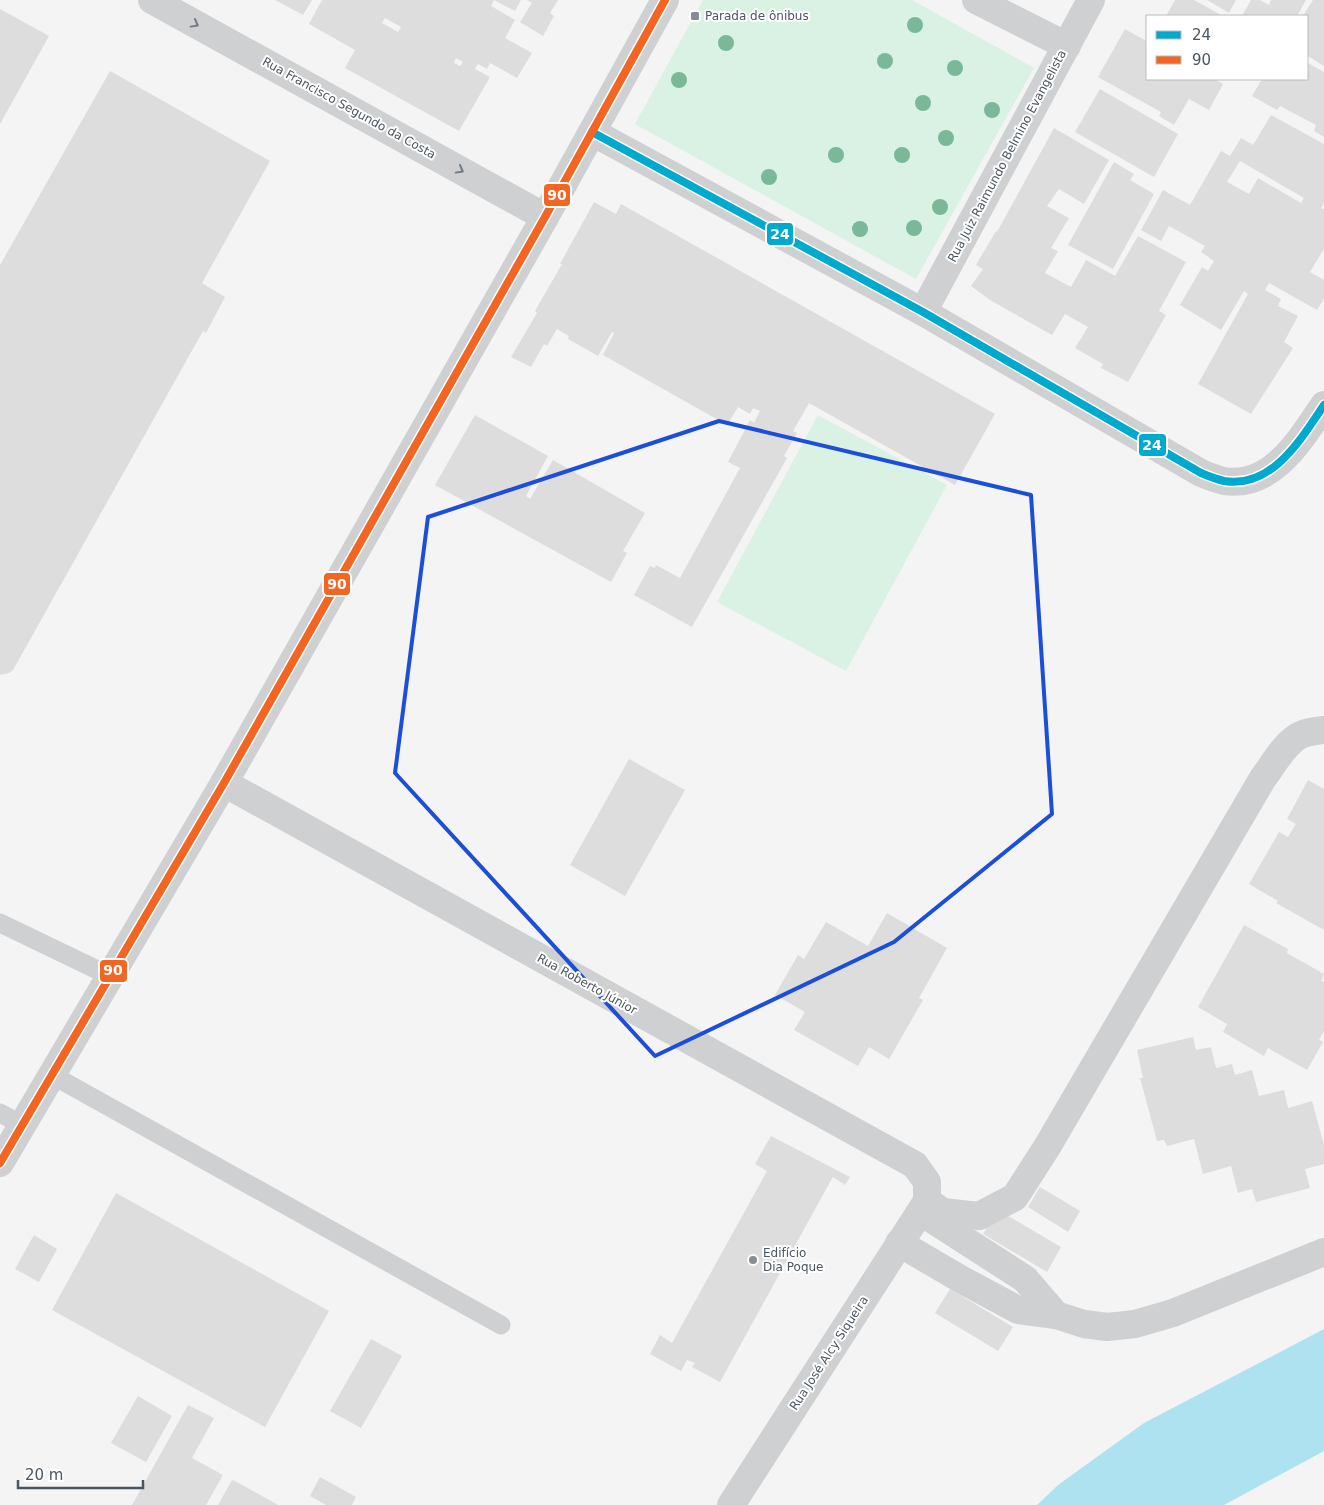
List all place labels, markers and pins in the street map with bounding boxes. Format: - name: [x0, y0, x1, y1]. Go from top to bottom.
- place label: Parada de ônibus: [705, 9, 809, 23]
- marker: Parada de ônibus: [689, 10, 701, 22]
- place label: Edifício Dia Poque: [763, 1246, 824, 1274]
- marker: Edifício Dia Poque: [747, 1254, 759, 1266]

